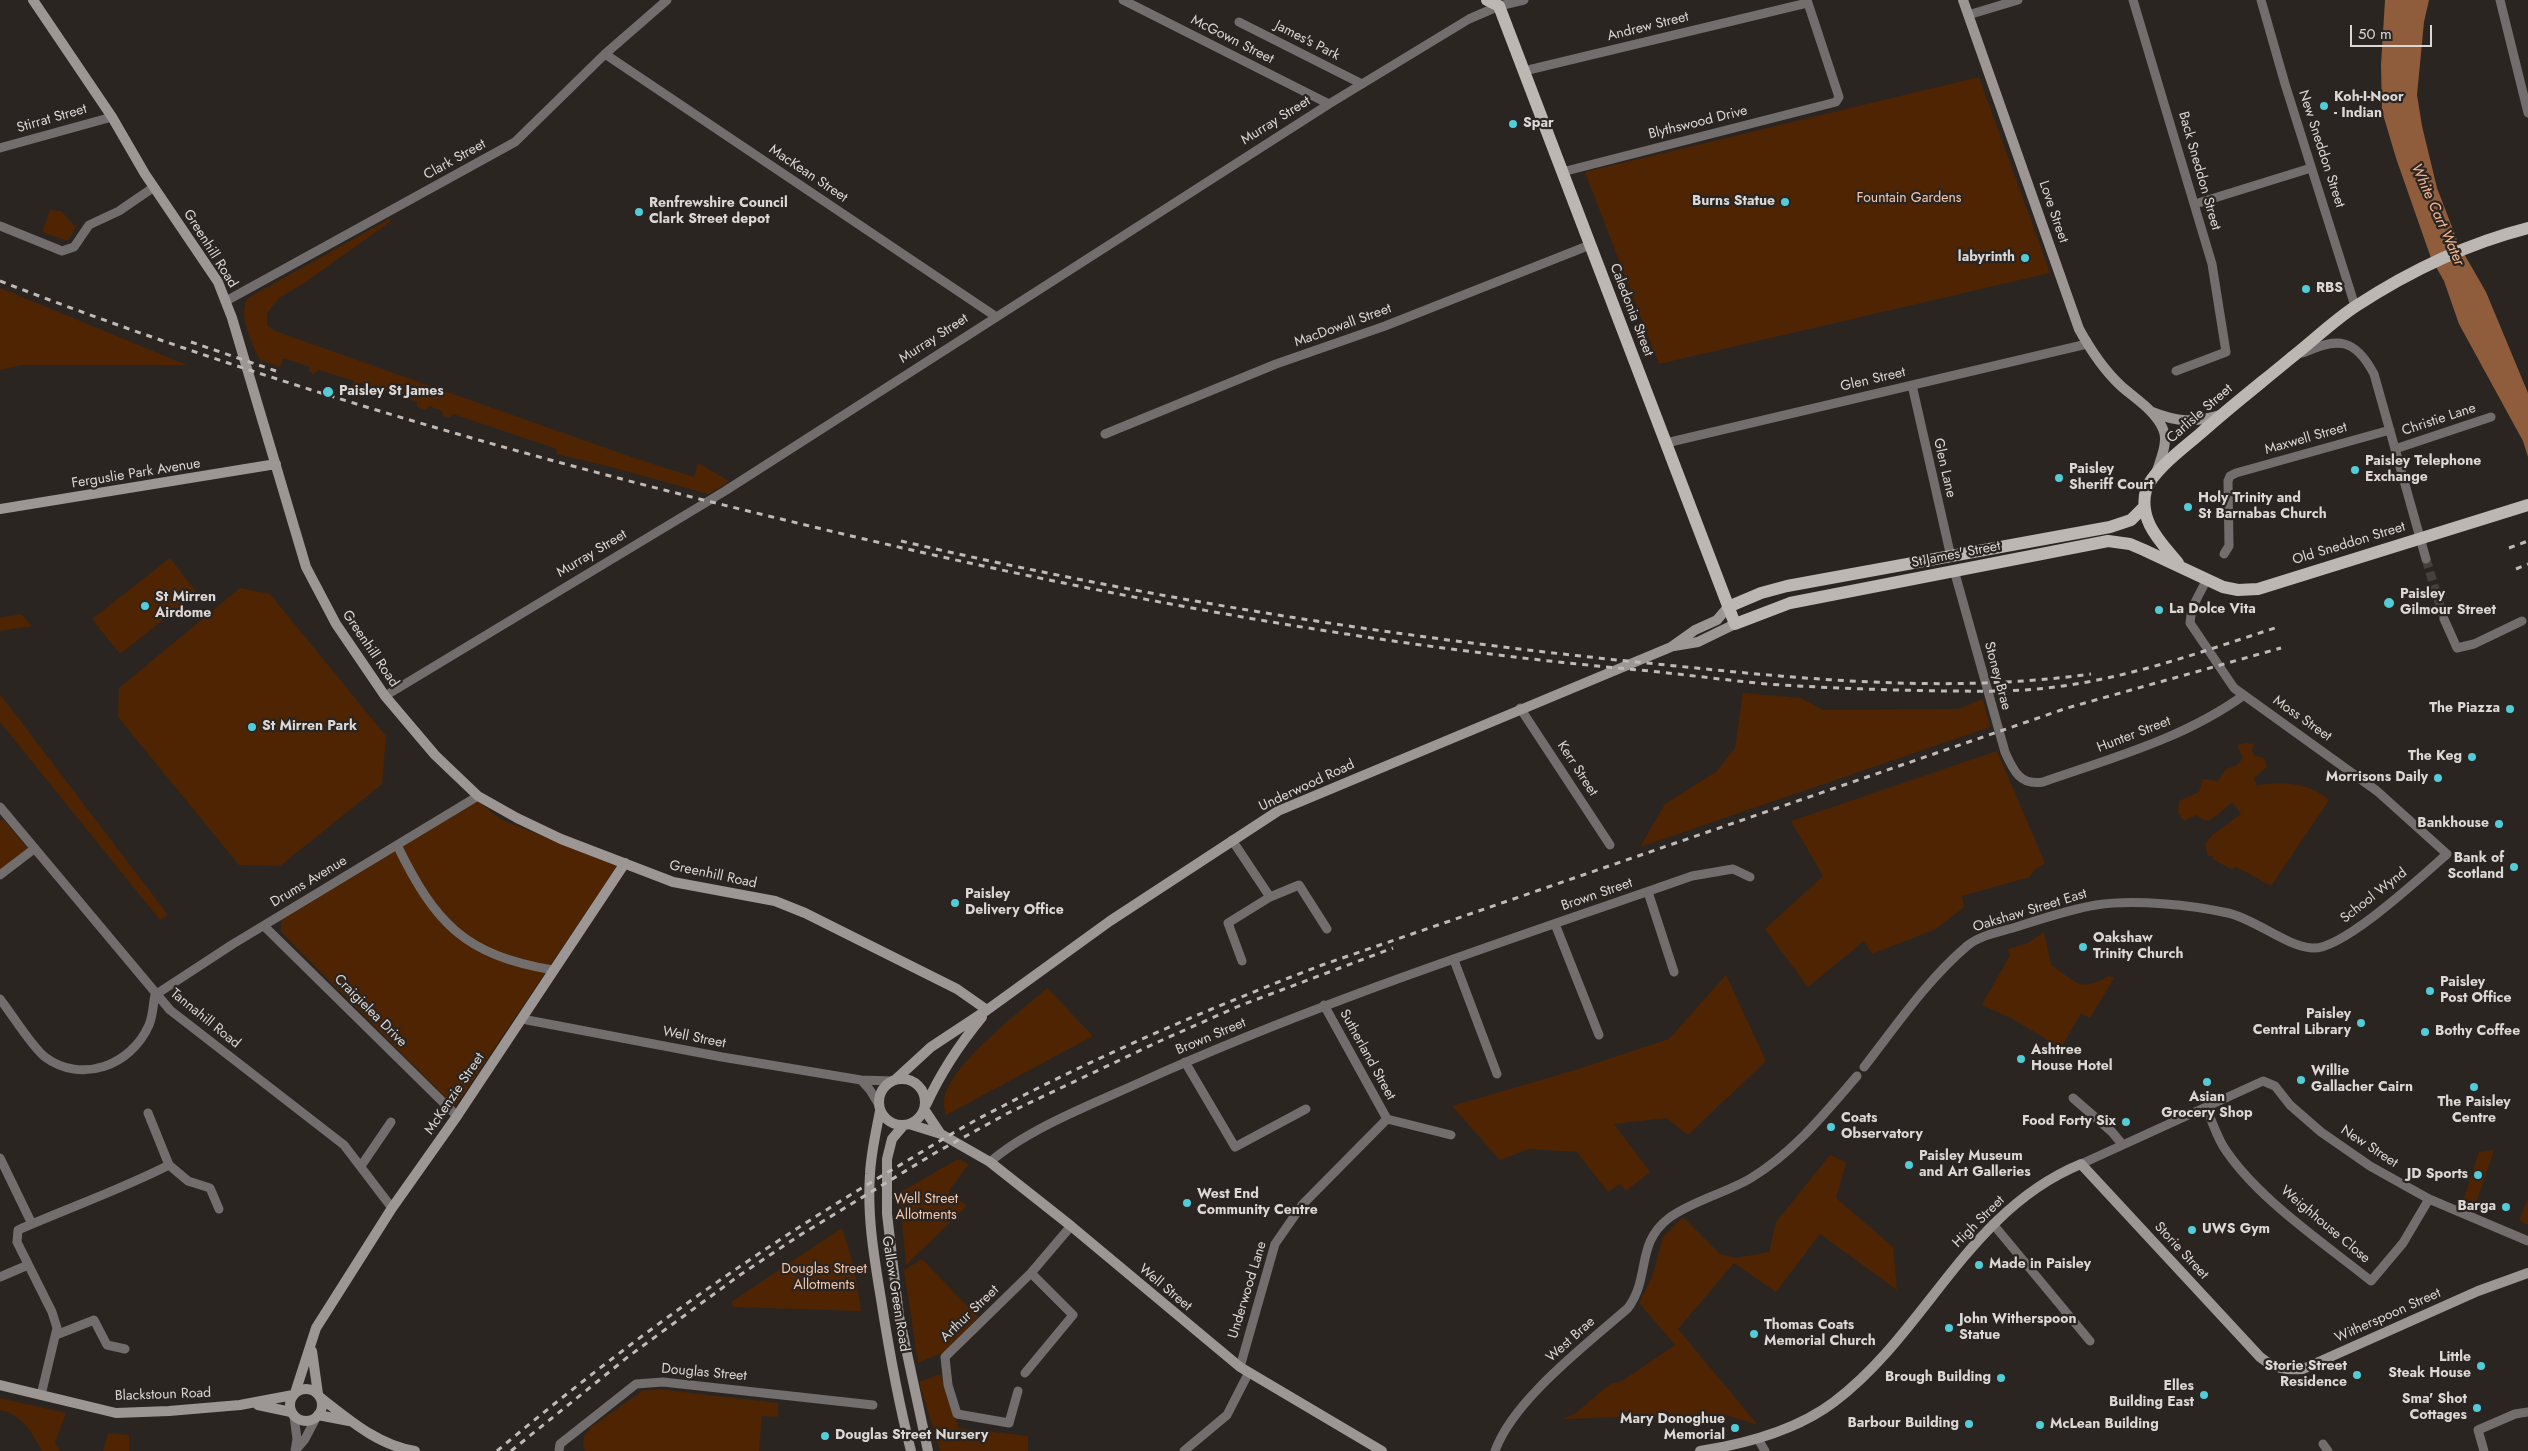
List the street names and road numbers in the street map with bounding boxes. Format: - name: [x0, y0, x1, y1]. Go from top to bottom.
- street label: Andrew Street: [1606, 9, 1690, 45]
- street label: McGown Street: [1188, 12, 1276, 68]
- street label: James's Park: [1272, 17, 1342, 65]
- street label: New Sneddon Street: [2294, 88, 2348, 210]
- street label: Murray Street: [1238, 93, 1314, 149]
- street label: Stirrat Street: [15, 101, 89, 137]
- street label: Blythswood Drive: [1647, 103, 1749, 143]
- street label: Back Sneddon Street: [2174, 110, 2224, 232]
- street label: Clark Street: [421, 136, 489, 184]
- street label: MacKean Street: [766, 142, 850, 206]
- street label: Love Street: [2035, 179, 2071, 245]
- street label: Greenhill Road: [179, 207, 241, 291]
- street label: Caledonia Street: [1606, 261, 1656, 359]
- street label: MacDowall Street: [1292, 301, 1394, 351]
- street label: Murray Street: [896, 311, 972, 367]
- street label: Glen Street: [1839, 364, 1907, 396]
- street label: Carlisle Street: [2164, 381, 2236, 447]
- street label: Christie Lane: [2400, 400, 2478, 440]
- street label: Maxwell Street: [2263, 419, 2349, 459]
- street label: Glen Lane: [1929, 437, 1959, 499]
- street label: Ferguslie Park Avenue: [70, 456, 202, 492]
- street label: Old Sneddon Street: [2290, 519, 2408, 569]
- street label: Murray Street: [554, 527, 630, 581]
- street label: St James' Street: [1910, 538, 2002, 572]
- street label: Greenhill Road: [338, 607, 402, 691]
- street label: Stoney Brae: [1980, 640, 2014, 712]
- street label: Moss Street: [2269, 693, 2335, 745]
- street label: Hunter Street: [2095, 713, 2173, 757]
- street label: Kerr Street: [1553, 738, 1601, 800]
- street label: Underwood Road: [1257, 757, 1357, 815]
- street label: Drums Avenue: [268, 853, 350, 911]
- street label: Greenhill Road: [668, 858, 758, 892]
- street label: School Wynd: [2337, 865, 2411, 927]
- street label: Brown Street: [1559, 875, 1635, 915]
- street label: Oakshaw Street East: [1971, 886, 2089, 936]
- street label: Craigielea Drive: [330, 971, 410, 1051]
- street label: Tannahill Road: [167, 986, 243, 1052]
- street label: Sutherland Street: [1335, 1007, 1399, 1103]
- street label: Brown Street: [1174, 1015, 1248, 1059]
- street label: Well Street: [661, 1024, 727, 1052]
- street label: McKenzie Street: [421, 1050, 489, 1138]
- street label: New Street: [2337, 1122, 2401, 1172]
- street label: Weighhouse Close: [2277, 1183, 2373, 1267]
- street label: High Street: [1950, 1193, 2008, 1251]
- street label: Storie Street: [2150, 1219, 2212, 1283]
- street label: Gallow Green Road: [878, 1235, 912, 1353]
- street label: Underwood Lane: [1225, 1239, 1271, 1341]
- street label: Well Street: [1135, 1261, 1195, 1315]
- street label: Arthur Street: [937, 1282, 1003, 1346]
- street label: Witherspoon Street: [2332, 1285, 2444, 1347]
- street label: West Brae: [1543, 1314, 1599, 1366]
- street label: Douglas Street: [661, 1361, 747, 1385]
- street label: Blackstoun Road: [115, 1385, 211, 1405]

